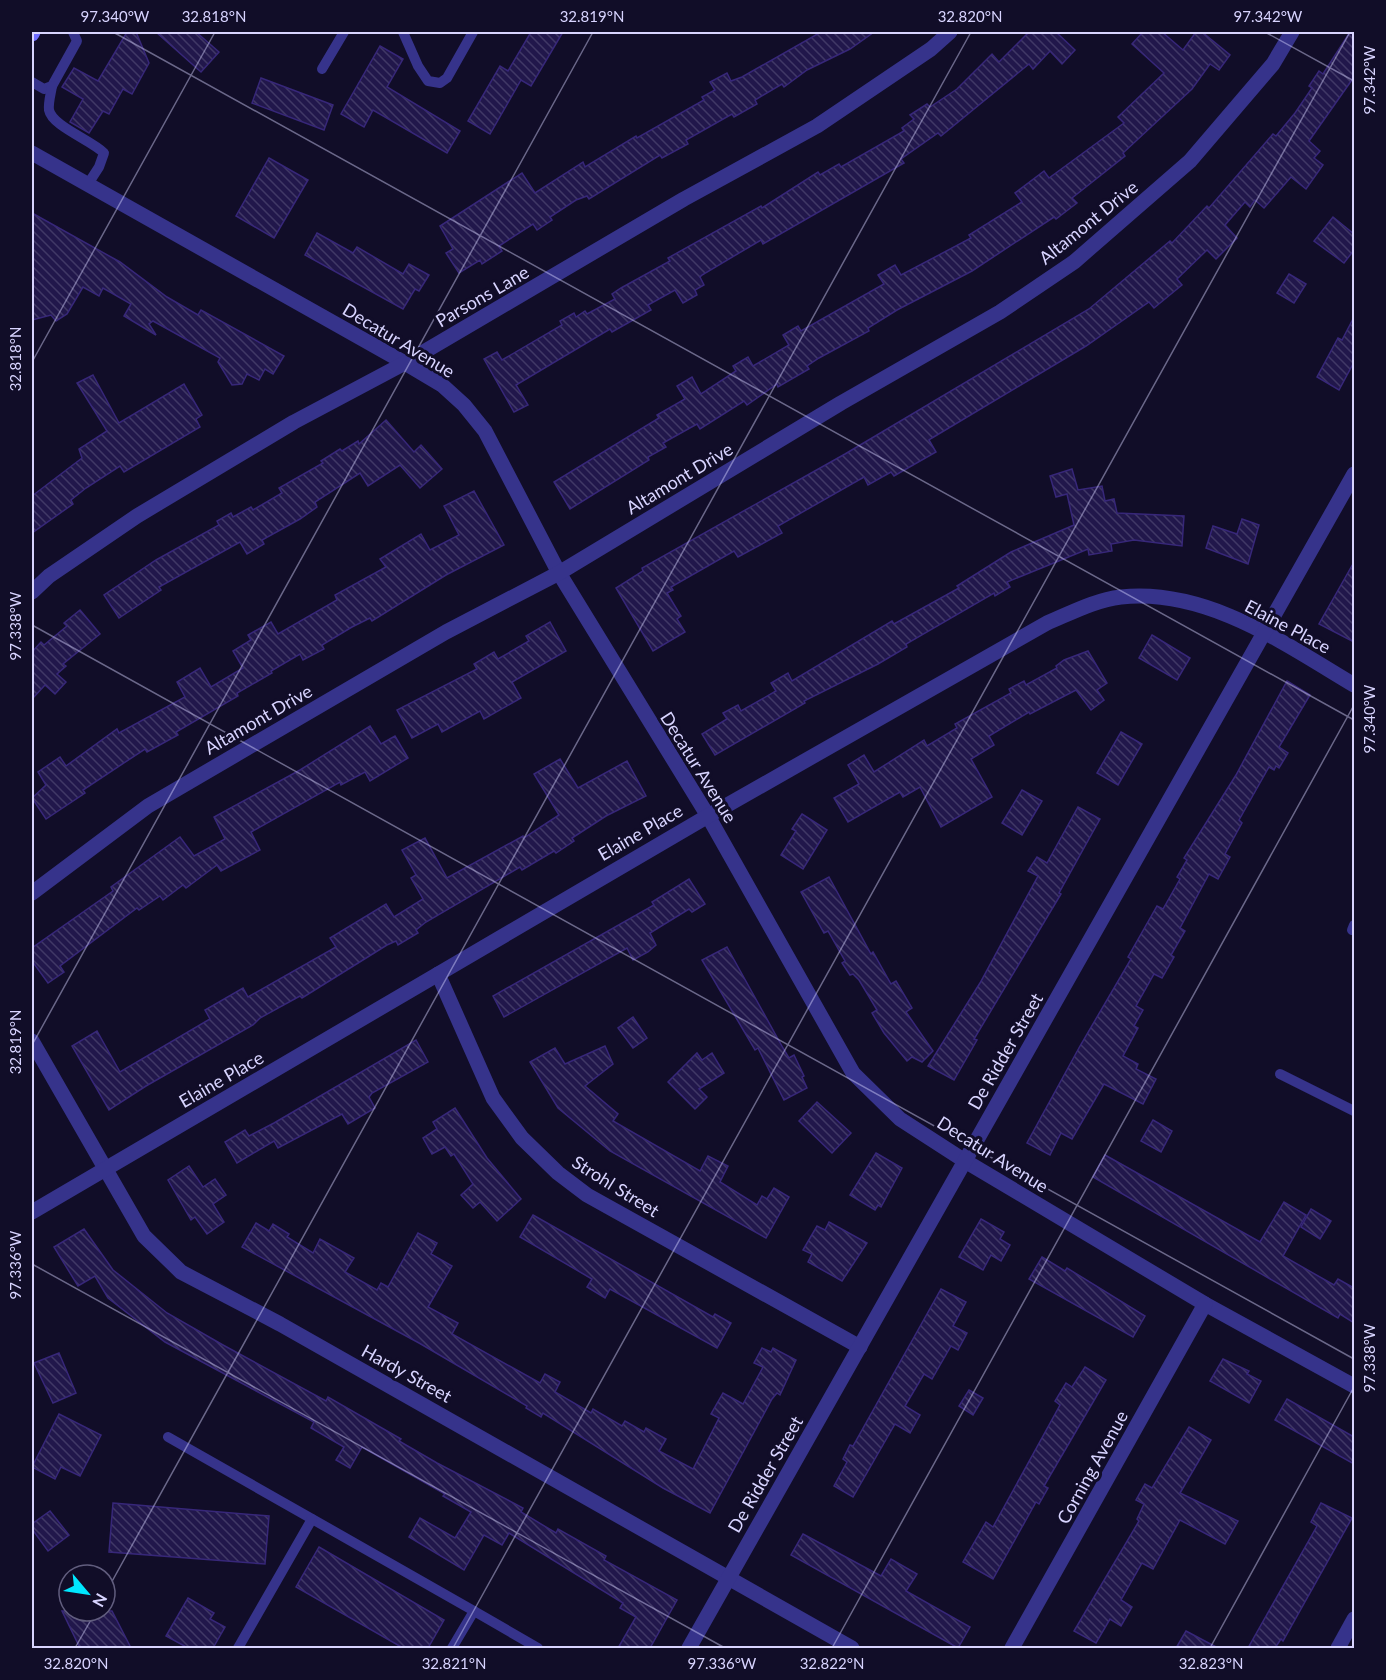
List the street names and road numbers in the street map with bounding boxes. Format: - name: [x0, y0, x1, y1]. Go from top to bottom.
- street label: Altamont Drive: [1034, 175, 1142, 269]
- street label: Parsons Lane: [431, 260, 533, 332]
- street label: Decatur Avenue: [339, 298, 459, 382]
- street label: Altamont Drive: [622, 437, 736, 519]
- street label: Elaine Place: [1241, 594, 1335, 658]
- street label: Altamont Drive: [200, 679, 316, 759]
- street label: Decatur Avenue: [656, 707, 742, 827]
- street label: Elaine Place: [594, 799, 686, 865]
- street label: De Ridder Street: [963, 988, 1048, 1113]
- street label: Elaine Place: [175, 1046, 267, 1112]
- street label: Decatur Avenue: [933, 1111, 1053, 1197]
- street label: Strohl Street: [568, 1151, 664, 1222]
- street label: Hardy Street: [358, 1339, 456, 1407]
- street label: Corning Avenue: [1052, 1407, 1132, 1527]
- street label: De Ridder Street: [723, 1411, 808, 1536]

